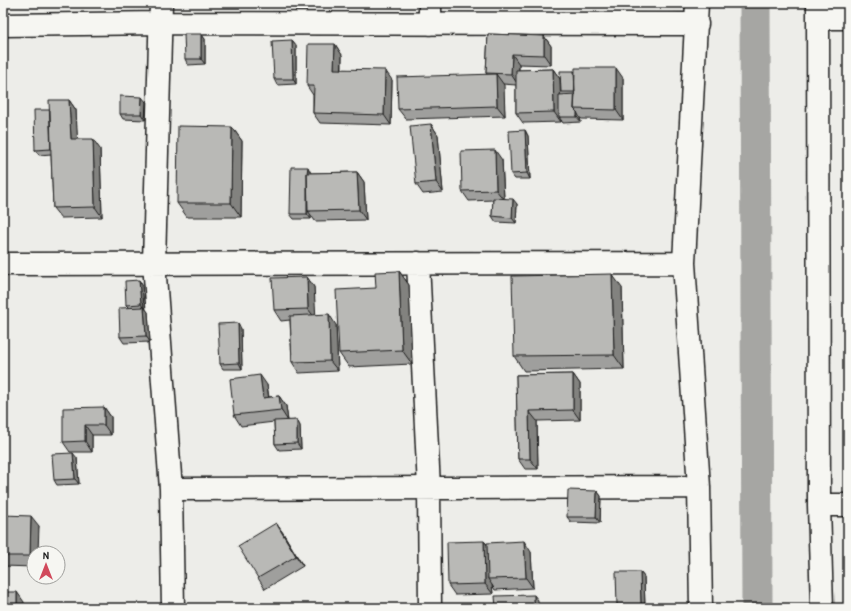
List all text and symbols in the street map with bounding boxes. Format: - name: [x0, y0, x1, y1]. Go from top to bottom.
- north arrow: [26, 545, 66, 585]
- text: N: [43, 548, 49, 562]

